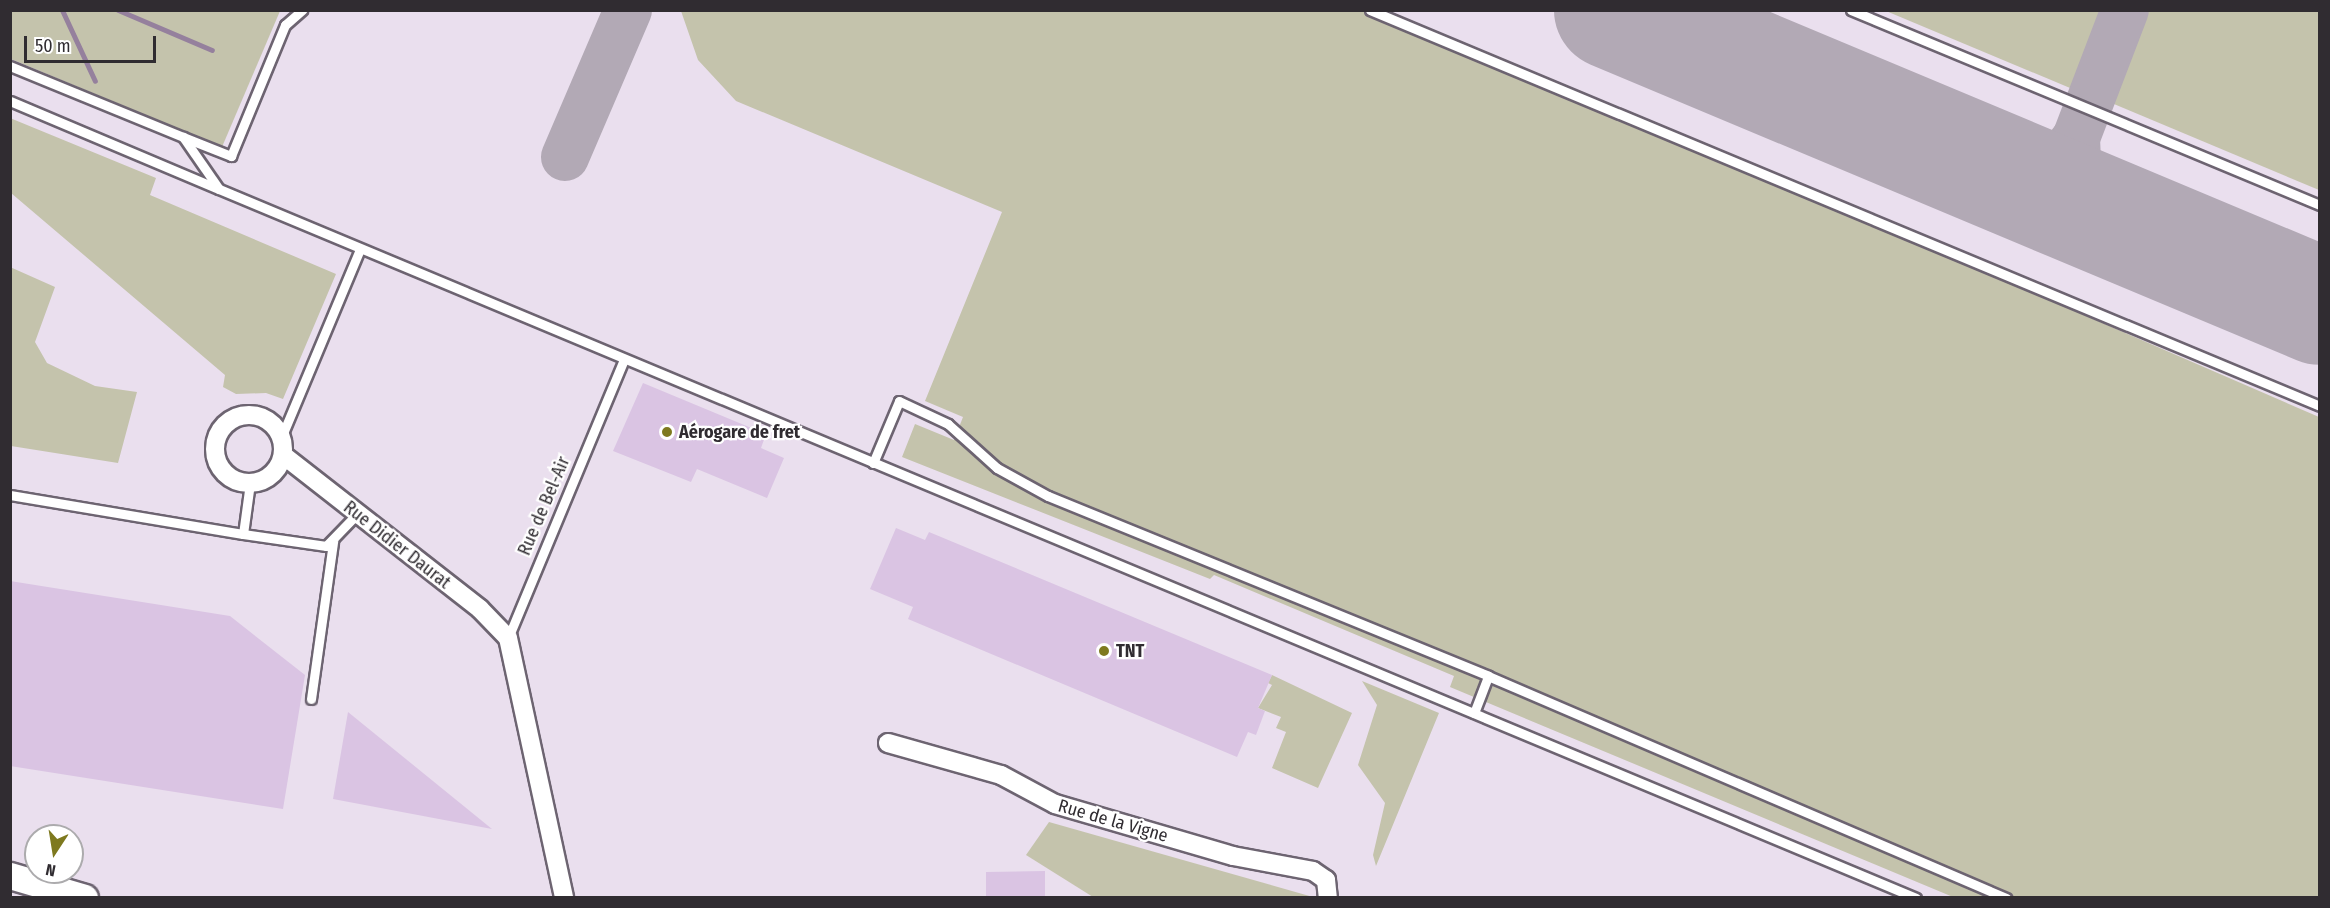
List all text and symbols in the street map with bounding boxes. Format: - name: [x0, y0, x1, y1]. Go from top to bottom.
- scale bar: [27, 24, 159, 62]
- text: 50 m: [35, 35, 71, 57]
- place label: Aérogare de fret: [679, 421, 800, 443]
- marker: Aérogare de fret: [660, 425, 674, 439]
- street label: Rue de Bel-Air: [514, 453, 574, 559]
- street label: Rue Didier Daurat: [339, 497, 455, 593]
- place label: TNT: [1116, 640, 1144, 662]
- marker: TNT: [1097, 644, 1111, 658]
- street label: Rue de la Vigne: [1056, 795, 1170, 847]
- north arrow: [24, 824, 84, 884]
- text: N: [44, 860, 57, 880]

